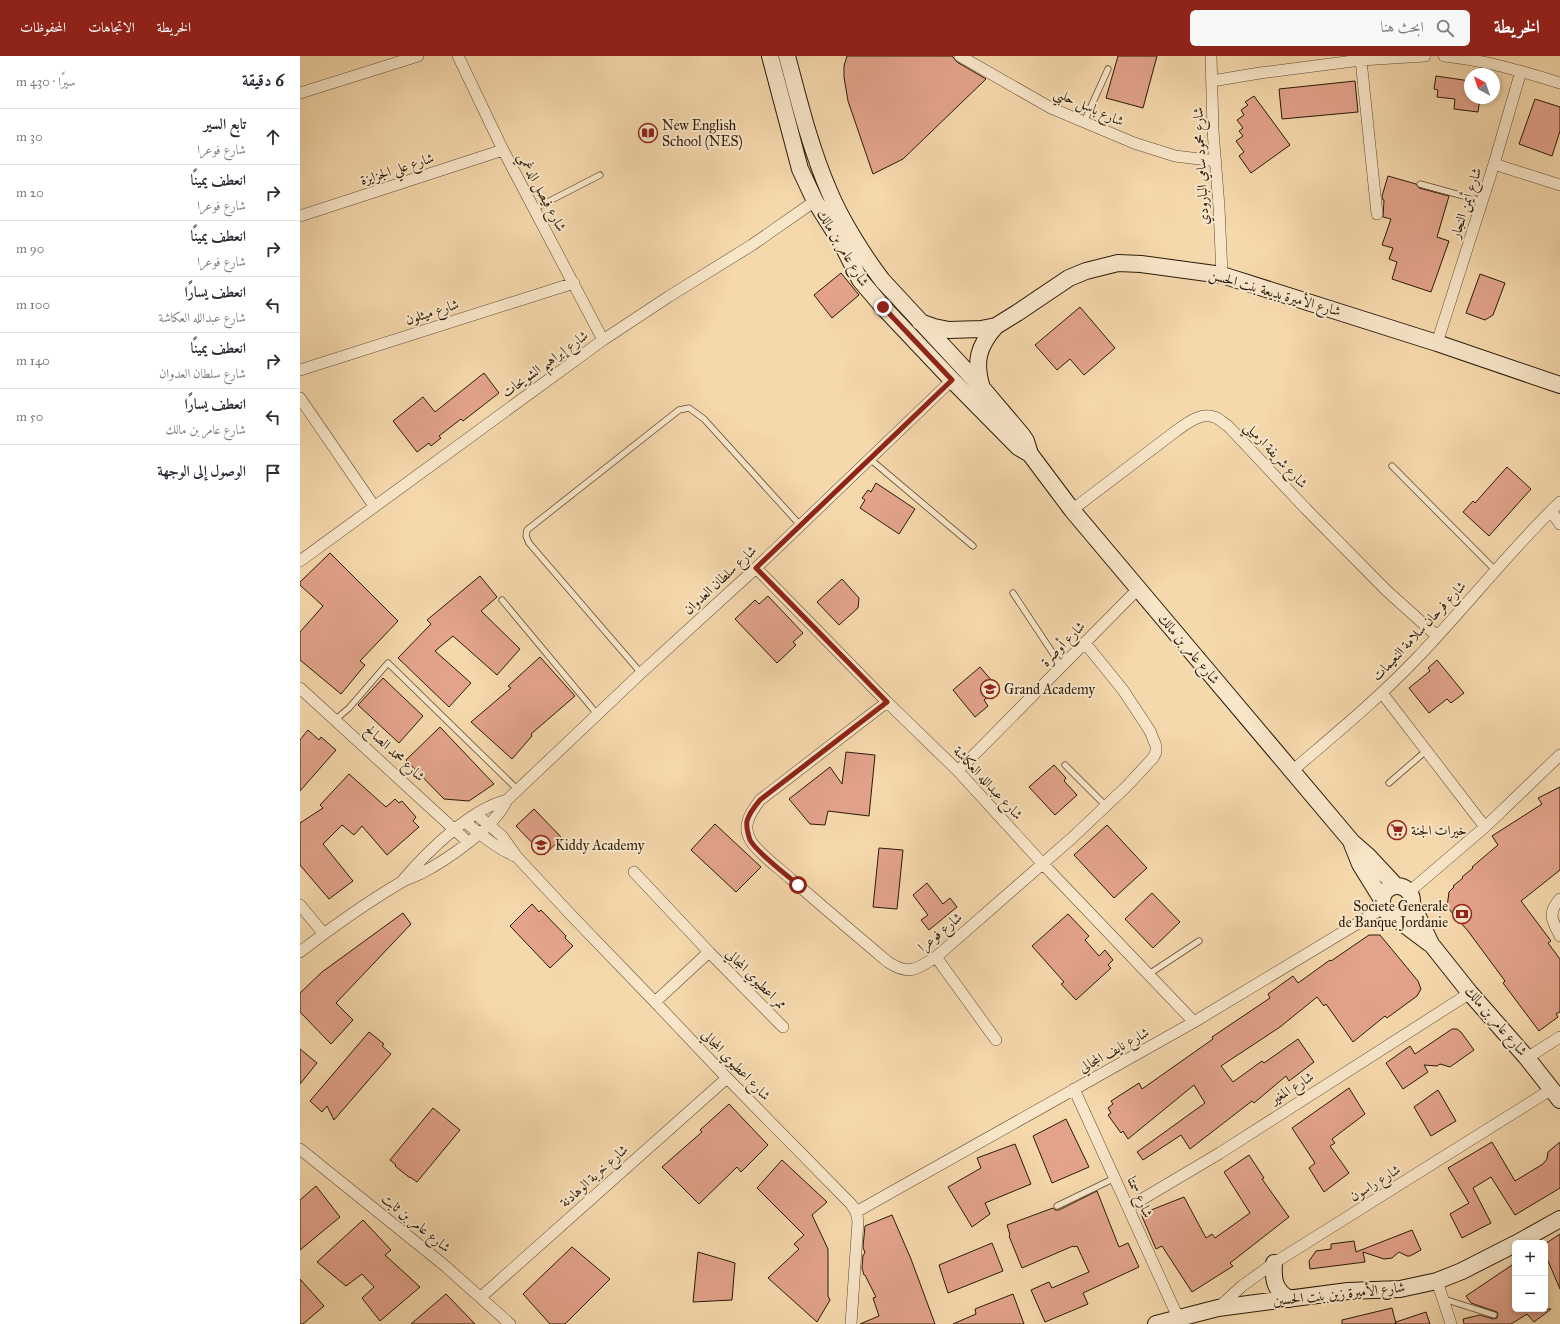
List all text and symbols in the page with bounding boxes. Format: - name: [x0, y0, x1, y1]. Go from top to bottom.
- search box: [1190, 10, 1470, 46]
- text: الخريطة: [1494, 15, 1540, 38]
- icon: search: [1434, 17, 1456, 39]
- text: ابحث هنا: [1381, 18, 1424, 36]
- text: المحفوظات: [20, 19, 66, 36]
- text: الاتجاهات: [88, 19, 135, 36]
- text: الخريطة: [157, 19, 191, 36]
- north arrow: [1464, 68, 1500, 104]
- text: 6 دقيقة: [242, 70, 284, 91]
- text: سيرًا · 430 m: [16, 74, 76, 90]
- street label: شارع باسل حلبي: [1050, 84, 1127, 134]
- street label: شارع محمود سامي البارودي: [1189, 106, 1216, 225]
- text: تابع السير: [204, 115, 246, 133]
- place label: New English School (NES): [662, 117, 743, 151]
- library icon: New English School (NES): [637, 122, 659, 144]
- icon: ahead: [262, 126, 284, 148]
- text: 30 m: [16, 129, 43, 145]
- text: شارع فوعرا: [197, 142, 246, 158]
- street label: شارع علي الجزايزة: [358, 149, 437, 193]
- street label: شارع فيصل الدغمي: [511, 150, 570, 236]
- street label: شارع أيمن النجار: [1444, 165, 1488, 243]
- text: انعطف يمينًا: [191, 171, 246, 189]
- icon: right: [262, 182, 284, 204]
- text: 20 m: [16, 185, 44, 201]
- text: شارع فوعرا: [197, 198, 246, 214]
- street label: شارع عامر بن مالك: [811, 206, 873, 291]
- text: انعطف يمينًا: [191, 227, 246, 245]
- icon: right: [262, 238, 284, 260]
- text: 90 m: [16, 241, 44, 257]
- text: شارع فوعرا: [197, 254, 246, 270]
- street label: شارع الأميرة بديعة بنت الحسن: [1206, 264, 1343, 323]
- text: انعطف يسارًا: [184, 283, 246, 301]
- icon: left: [262, 294, 284, 316]
- street label: شارع ميثلون: [403, 295, 462, 332]
- text: 100 m: [16, 297, 50, 313]
- route end: [874, 298, 892, 316]
- text: شارع عبدالله العكاشة: [159, 310, 246, 326]
- street label: شارع إبراهيم الشويحات: [498, 327, 595, 405]
- text: انعطف يمينًا: [191, 339, 246, 357]
- icon: right: [262, 350, 284, 372]
- text: 140 m: [16, 353, 50, 369]
- text: شارع سلطان العدوان: [159, 366, 246, 382]
- text: انعطف يسارًا: [184, 395, 246, 413]
- icon: left: [262, 406, 284, 428]
- text: 50 m: [16, 409, 43, 425]
- street label: شارع شريفة ارميلي: [1238, 418, 1311, 495]
- text: شارع عامر بن مالك: [166, 422, 246, 438]
- text: الوصول إلى الوجهة: [157, 462, 246, 480]
- icon: arrive: [262, 462, 284, 484]
- street label: شارع سلطان العدوان: [680, 542, 762, 620]
- street label: شارع فرحان سلامة النعيمات: [1368, 577, 1472, 687]
- street label: شارع عامر بن مالك: [1152, 610, 1223, 690]
- street label: شارع أوصرة: [1036, 616, 1091, 672]
- school or university icon: Grand Academy: [979, 678, 1001, 700]
- place label: Grand Academy: [1004, 681, 1096, 698]
- street label: شارع محمد الصالح: [359, 721, 429, 788]
- street label: شارع عبدالله العكاشة: [947, 743, 1026, 825]
- supermarket icon: خيرات الجنة: [1386, 819, 1408, 841]
- place label: خيرات الجنة: [1411, 822, 1467, 839]
- school or university icon: Kiddy Academy: [530, 834, 552, 856]
- place label: Kiddy Academy: [555, 837, 645, 854]
- route start: [789, 876, 807, 894]
- place label: Societe Generale de Banque Jordanie: [1339, 898, 1448, 932]
- bank icon: Societe Generale de Banque Jordanie: [1451, 903, 1473, 925]
- street label: شارع فوعرا: [914, 909, 968, 958]
- street label: ممر اعطيوي المجالي: [720, 945, 790, 1015]
- street label: شارع عامر بن مالك: [1459, 983, 1531, 1061]
- street label: شارع نايف المجالي: [1076, 1024, 1154, 1079]
- street label: شارع اعطيوي المجالي: [696, 1026, 774, 1106]
- street label: شارع المغير: [1265, 1068, 1319, 1112]
- street label: شارع خربة الوهادنة: [556, 1141, 634, 1213]
- street label: شارع راسون: [1346, 1161, 1405, 1208]
- street label: شارع سمتا: [1121, 1174, 1157, 1222]
- street label: شارع عامر بن ثابت: [376, 1190, 454, 1258]
- map controls: [1512, 1240, 1548, 1312]
- button: +: [1512, 1240, 1548, 1276]
- button: −: [1512, 1276, 1548, 1312]
- street label: شارع الأميرة زين بنت الحسين: [1272, 1277, 1406, 1312]

